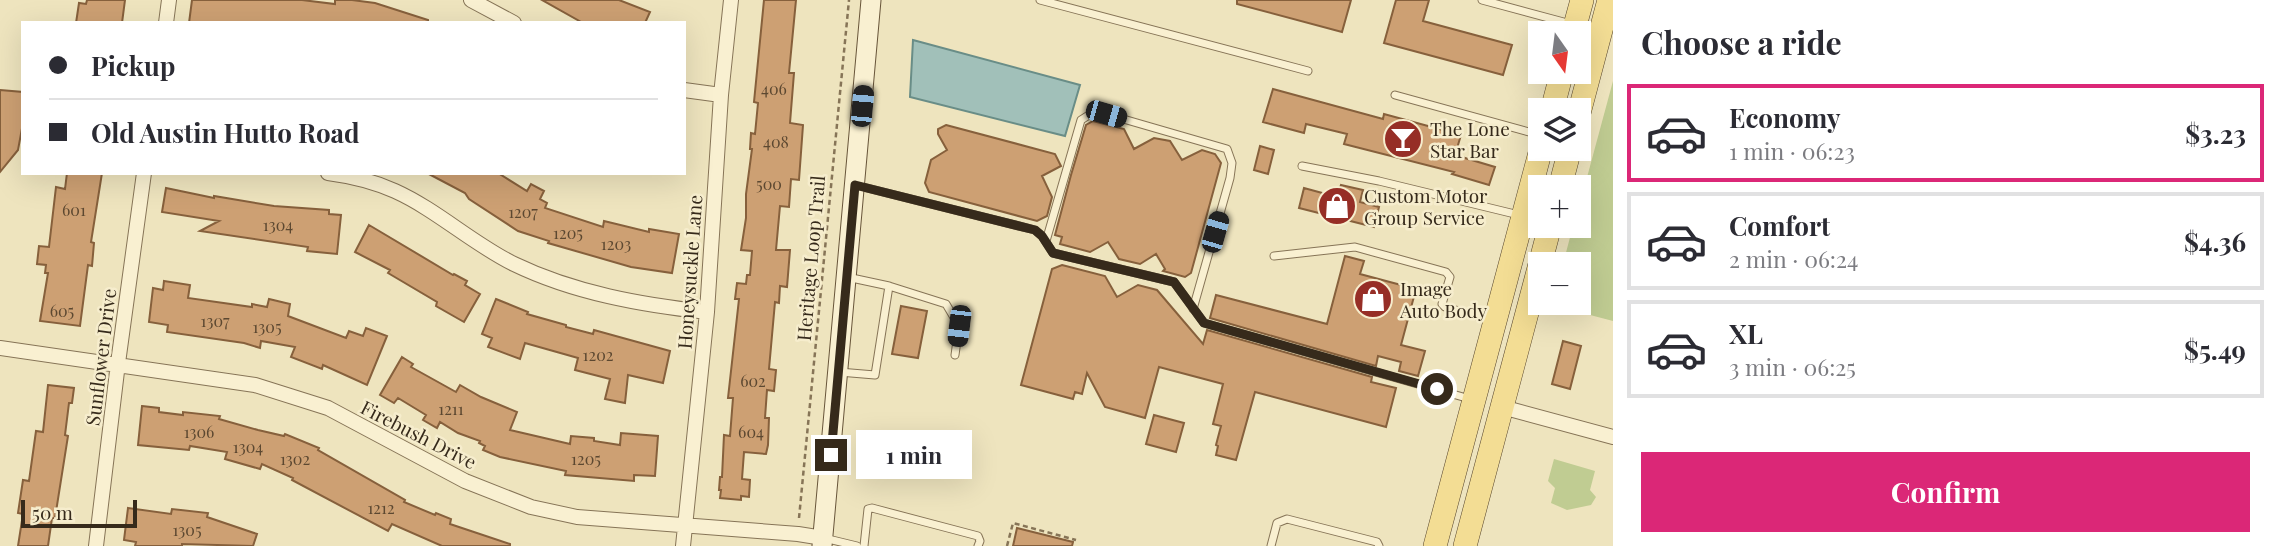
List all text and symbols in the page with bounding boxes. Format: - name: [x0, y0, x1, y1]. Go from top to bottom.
- text: Choose a ride: [1641, 20, 1842, 63]
- north arrow: [1528, 21, 1591, 84]
- map controls: [1528, 21, 1591, 315]
- text: Pickup: [91, 48, 175, 83]
- house number: 406: [761, 78, 787, 99]
- car: [850, 84, 875, 128]
- car: [1083, 98, 1130, 130]
- button: layers: [1528, 98, 1591, 161]
- text: Economy: [1729, 100, 1840, 135]
- icon: car: [1645, 102, 1708, 165]
- text: Old Austin Hutto Road: [91, 115, 360, 150]
- place label: The Lone Star Bar: [1430, 115, 1510, 163]
- text: $3.23: [2185, 116, 2246, 151]
- bar icon: The Lone Star Bar: [1382, 118, 1424, 160]
- house number: 408: [763, 131, 789, 152]
- text: 1 min · 06:23: [1729, 135, 1855, 166]
- house number: 500: [756, 173, 782, 194]
- street label: Heritage Loop Trail: [790, 174, 830, 342]
- button: +: [1528, 175, 1591, 238]
- place label: Custom Motor Group Service: [1364, 182, 1488, 230]
- shop icon: Custom Motor Group Service: [1316, 185, 1358, 227]
- street label: Honeysuckle Lane: [671, 194, 707, 350]
- house number: 601: [62, 199, 86, 220]
- house number: 1207: [508, 201, 538, 222]
- text: Comfort: [1729, 208, 1830, 243]
- car: [1200, 209, 1231, 255]
- icon: car: [1645, 210, 1708, 273]
- house number: 1304: [263, 214, 293, 235]
- house number: 1205: [553, 222, 583, 243]
- text: $4.36: [2184, 224, 2246, 259]
- house number: 1203: [601, 233, 631, 254]
- text: 2 min · 06:24: [1729, 243, 1858, 274]
- button: −: [1528, 252, 1591, 315]
- place label: Image Auto Body: [1399, 275, 1488, 323]
- shop icon: Image Auto Body: [1352, 278, 1394, 320]
- street label: Sunflower Drive: [79, 287, 121, 427]
- house number: 605: [50, 300, 74, 321]
- car: [947, 304, 972, 348]
- house number: 1307: [201, 310, 230, 331]
- house number: 1305: [252, 316, 282, 337]
- text: XL: [1729, 316, 1763, 351]
- icon: car: [1645, 318, 1708, 381]
- text: $5.49: [2184, 332, 2246, 367]
- house number: 1202: [583, 344, 613, 365]
- text: 3 min · 06:25: [1729, 351, 1856, 382]
- house number: 602: [740, 370, 766, 391]
- route start: [1421, 373, 1453, 405]
- street label: Firebush Drive: [357, 394, 481, 474]
- house number: 1211: [438, 398, 464, 419]
- house number: 1306: [184, 421, 214, 442]
- house number: 604: [738, 421, 764, 442]
- callout: 1 min: [856, 430, 971, 480]
- house number: 1304: [233, 436, 263, 457]
- route end: [815, 439, 847, 471]
- text: 1 min: [886, 439, 942, 470]
- house number: 1302: [280, 448, 310, 469]
- house number: 1205: [571, 448, 601, 469]
- button: Confirm: [1641, 452, 2250, 532]
- scale bar: [21, 497, 136, 529]
- house number: 1212: [367, 497, 395, 518]
- text: 50 m: [32, 499, 73, 525]
- house number: 1305: [172, 519, 202, 540]

